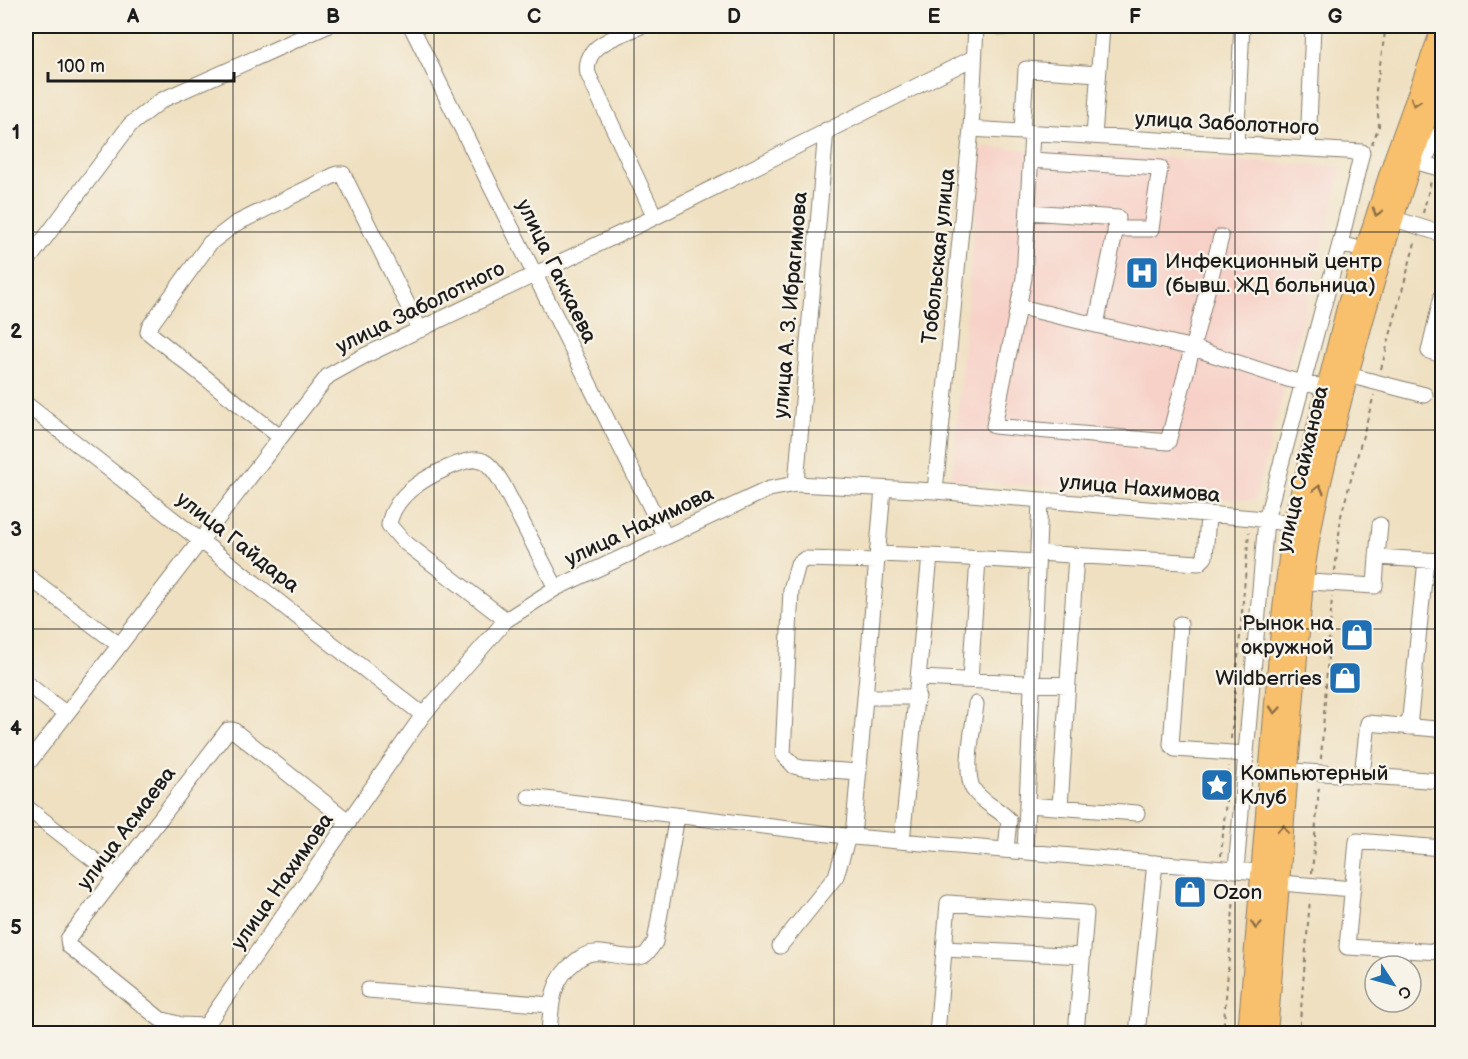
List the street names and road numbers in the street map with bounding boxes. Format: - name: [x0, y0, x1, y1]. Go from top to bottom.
- street label: улица Заболотного: [1134, 106, 1320, 141]
- street label: Тобольская улица: [917, 166, 960, 345]
- street label: улица А. З. Ибрагимова: [768, 190, 813, 420]
- street label: улица Гаккаева: [511, 195, 603, 348]
- street label: улица Заболотного: [332, 256, 509, 359]
- street label: улица Сайханова: [1271, 383, 1334, 555]
- street label: улица Нахимова: [1059, 469, 1222, 508]
- street label: улица Нахимова: [561, 481, 718, 572]
- street label: улица Гайдара: [171, 487, 305, 599]
- street label: улица Асмаева: [72, 761, 181, 895]
- street label: улица Нахимова: [226, 808, 339, 954]

